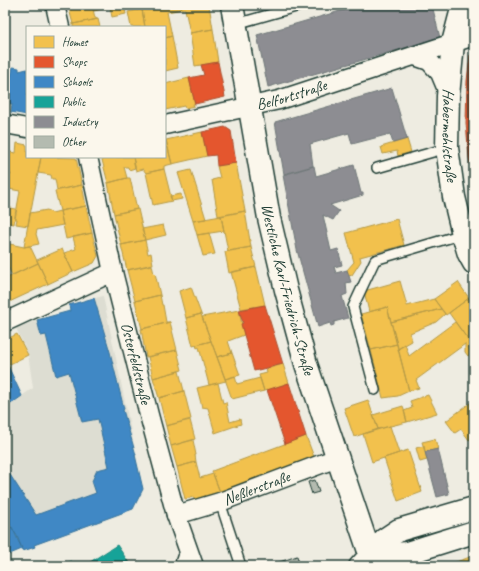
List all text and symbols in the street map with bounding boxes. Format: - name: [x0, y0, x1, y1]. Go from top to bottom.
- legend: [26, 26, 166, 158]
- text: Homes: [62, 34, 89, 50]
- text: Shops: [62, 54, 87, 70]
- text: Schools: [62, 74, 94, 90]
- street label: Belfortstraße: [254, 74, 331, 115]
- street label: Habermehlstraße: [437, 88, 462, 185]
- text: Public: [62, 94, 86, 110]
- text: Industry: [62, 114, 99, 130]
- text: Other: [62, 134, 88, 150]
- street label: Westliche Karl-Friedrich-Straße: [257, 203, 320, 379]
- street label: Osterfeldstraße: [116, 321, 156, 408]
- street label: Neßlerstraße: [221, 466, 294, 510]

